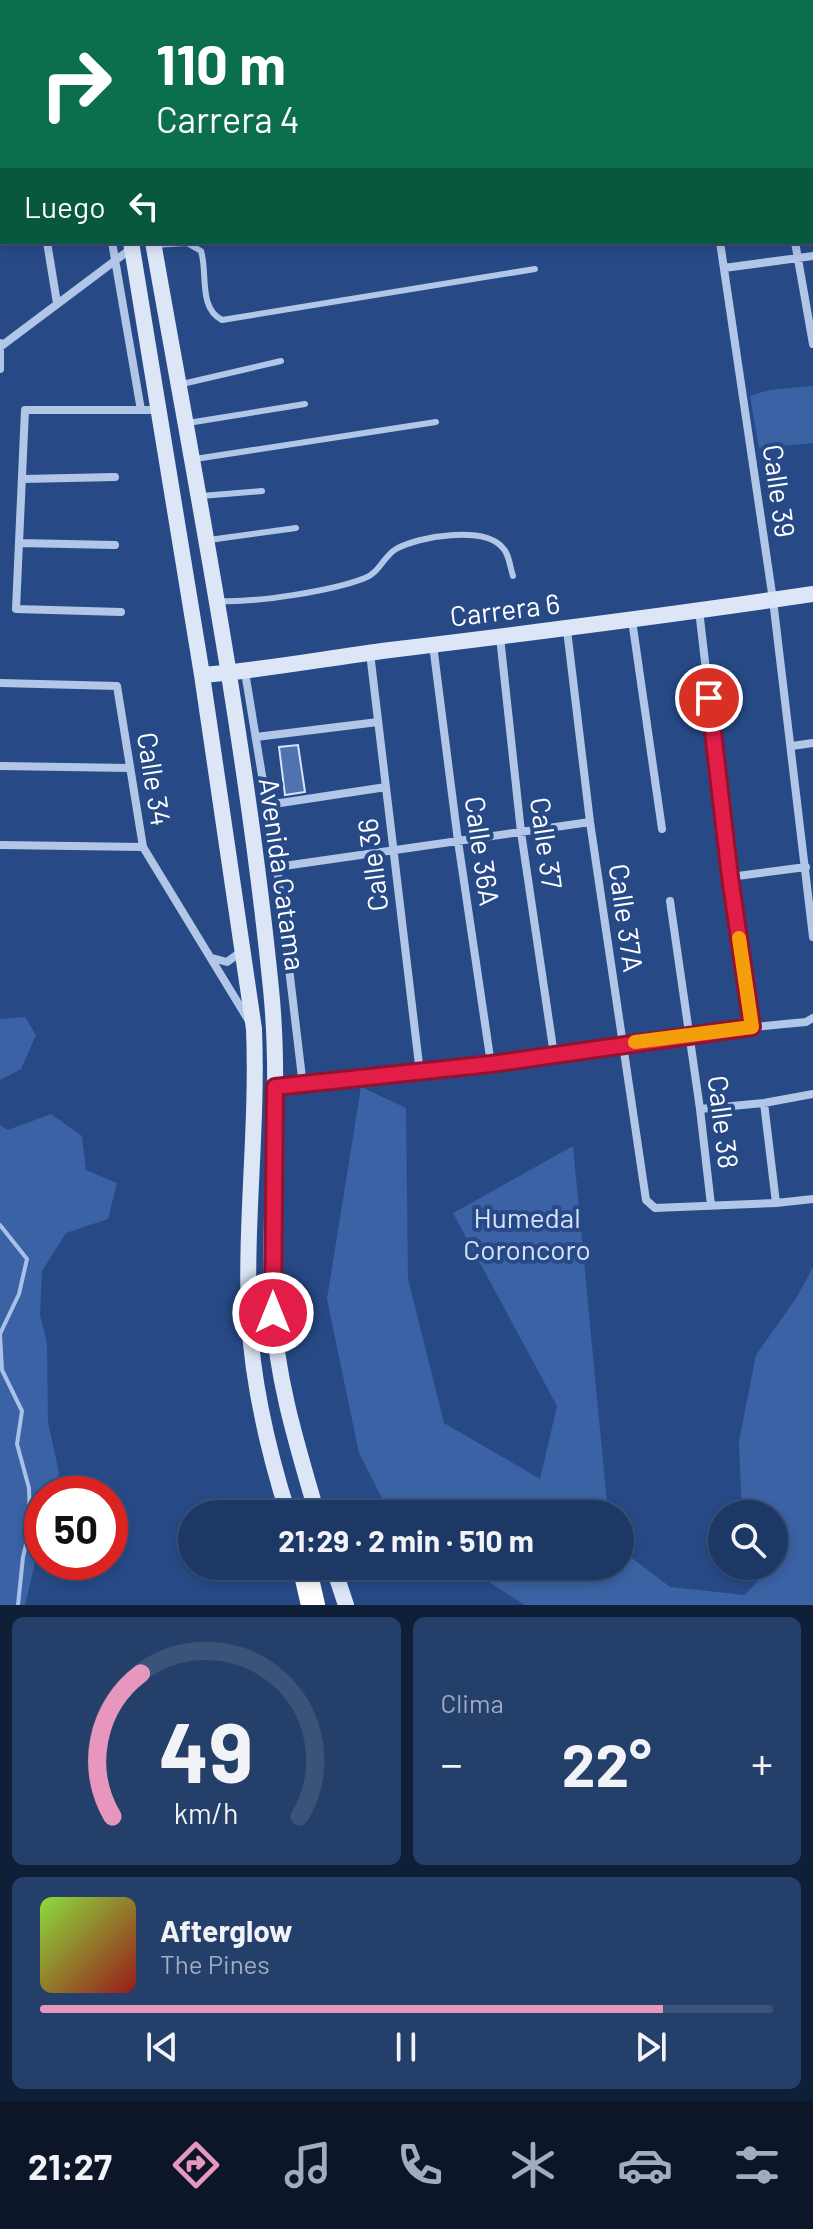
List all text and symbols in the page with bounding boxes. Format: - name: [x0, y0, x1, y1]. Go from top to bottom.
- text: 110 m: [156, 29, 286, 96]
- icon: right: [24, 32, 128, 136]
- text: Carrera 4: [156, 97, 300, 140]
- icon: left: [122, 184, 166, 228]
- text: Luego: [24, 188, 106, 224]
- street label: Calle 39: [757, 442, 803, 540]
- street label: Carrera 6: [448, 585, 562, 633]
- pin: [675, 664, 743, 732]
- icon: arrive: [687, 676, 731, 720]
- street label: Calle 34: [131, 730, 179, 828]
- street label: Avenida Catama: [253, 775, 313, 972]
- street label: Calle 36A: [458, 794, 508, 908]
- street label: Calle 37: [524, 795, 570, 891]
- street label: Calle 36: [349, 817, 395, 914]
- street label: Calle 37A: [603, 861, 651, 974]
- street label: Calle 38: [701, 1073, 747, 1170]
- park label: Humedal Coroncoro: [463, 1200, 591, 1266]
- position arrow: [231, 1271, 315, 1355]
- speed limit sign: 50: [24, 1476, 128, 1580]
- map controls: [708, 1500, 788, 1580]
- button: search: [708, 1500, 788, 1580]
- text: 21:29 · 2 min · 510 m: [278, 1522, 534, 1558]
- text: Clima: [441, 1687, 504, 1718]
- text: 49: [159, 1700, 254, 1800]
- text: 22°: [562, 1727, 652, 1799]
- text: −: [441, 1736, 463, 1789]
- text: +: [751, 1736, 773, 1789]
- text: km/h: [174, 1795, 239, 1830]
- text: Afterglow: [160, 1912, 293, 1948]
- text: The Pines: [160, 1948, 270, 1979]
- icon: previous: [140, 2025, 184, 2069]
- icon: pause: [384, 2025, 428, 2069]
- icon: next: [629, 2025, 673, 2069]
- icon: directions: [168, 2137, 224, 2193]
- icon: music: [280, 2137, 336, 2193]
- icon: phone: [392, 2137, 448, 2193]
- icon: climate: [505, 2137, 561, 2193]
- icon: car: [617, 2137, 673, 2193]
- icon: filters: [729, 2137, 785, 2193]
- text: 21:27: [28, 2144, 112, 2187]

